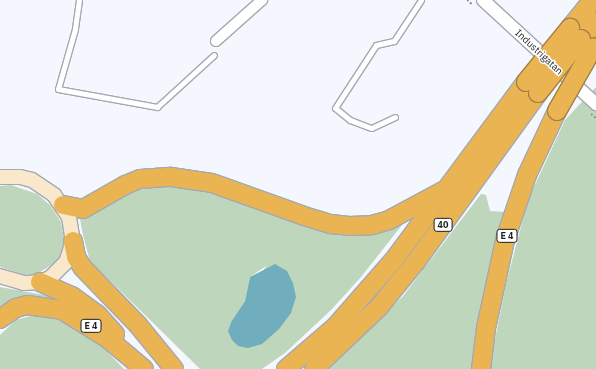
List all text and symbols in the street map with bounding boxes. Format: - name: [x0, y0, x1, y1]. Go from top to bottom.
- street label: Industrigatan: [513, 27, 565, 77]
- road number: 40: [433, 218, 453, 232]
- road number: E 4: [496, 229, 518, 243]
- road number: E 4: [80, 319, 102, 333]

